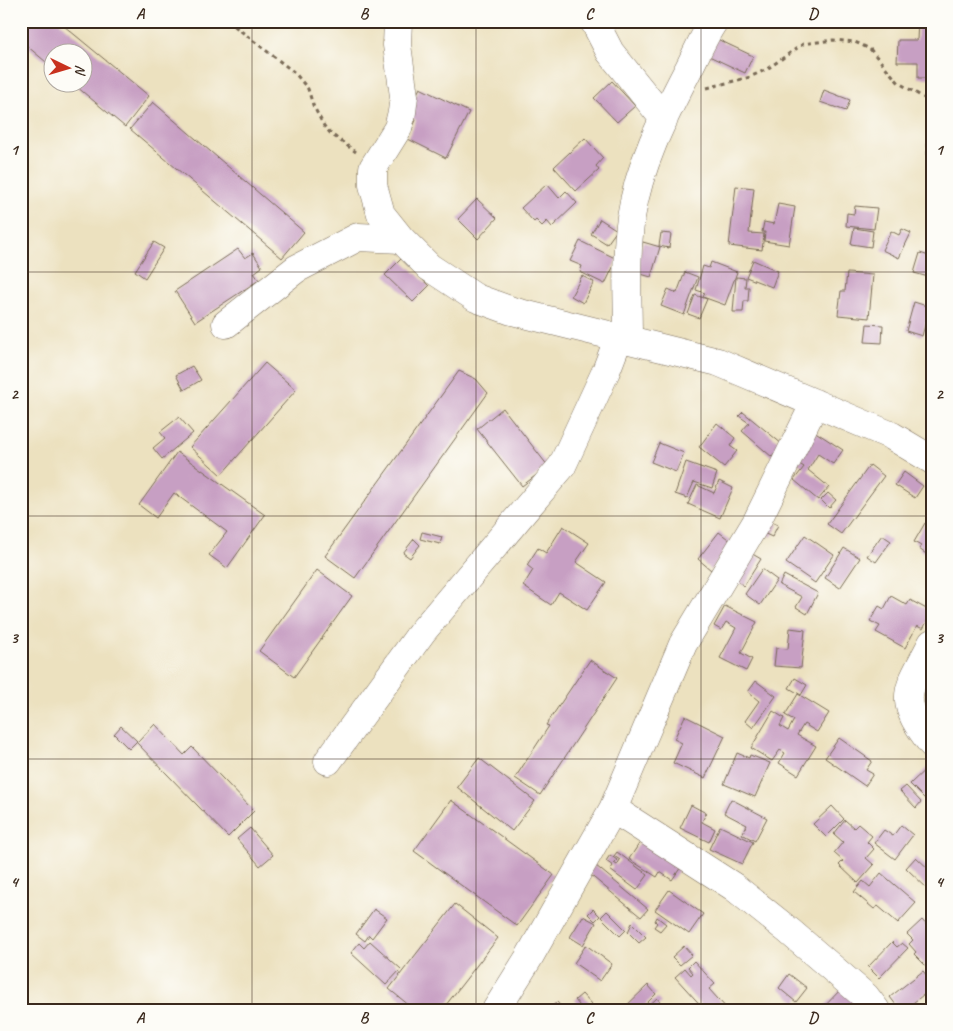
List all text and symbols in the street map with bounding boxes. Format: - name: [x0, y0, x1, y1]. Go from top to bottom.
- text: A: [136, 4, 146, 24]
- text: B: [360, 4, 370, 24]
- text: C: [585, 4, 595, 24]
- text: D: [808, 4, 819, 24]
- north arrow: [42, 42, 92, 92]
- text: N: [71, 64, 89, 76]
- text: 1: [10, 140, 19, 160]
- text: 1: [935, 140, 944, 160]
- text: 2: [10, 384, 19, 404]
- text: 2: [935, 384, 944, 404]
- text: 3: [10, 628, 19, 648]
- text: 3: [935, 628, 944, 648]
- text: 4: [10, 872, 19, 892]
- text: 4: [935, 872, 944, 892]
- text: A: [136, 1008, 146, 1028]
- text: B: [360, 1008, 370, 1028]
- text: C: [585, 1008, 595, 1028]
- text: D: [808, 1008, 819, 1028]

